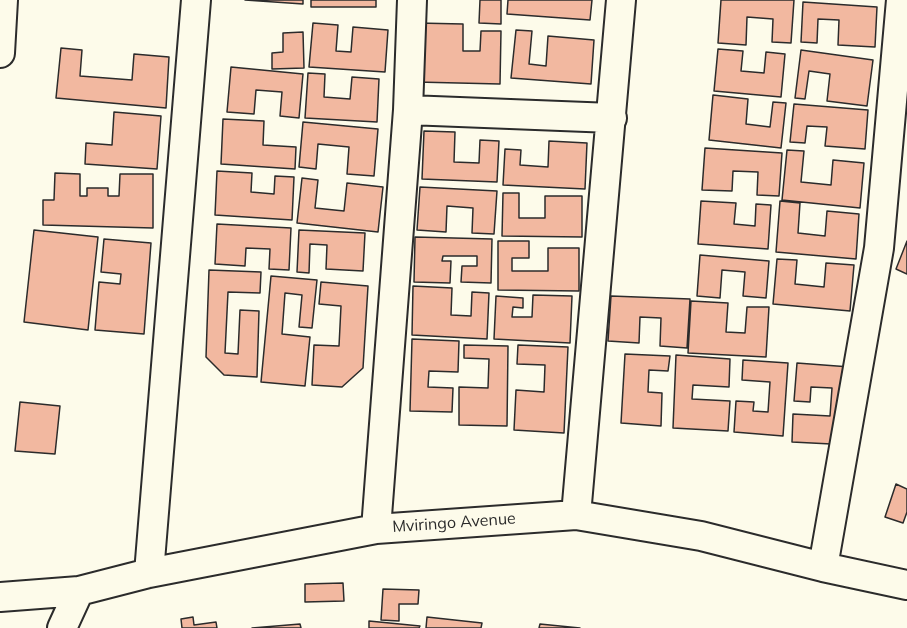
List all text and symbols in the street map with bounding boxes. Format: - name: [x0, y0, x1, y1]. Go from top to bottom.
- street label: Mviringo Avenue: [392, 509, 516, 537]

